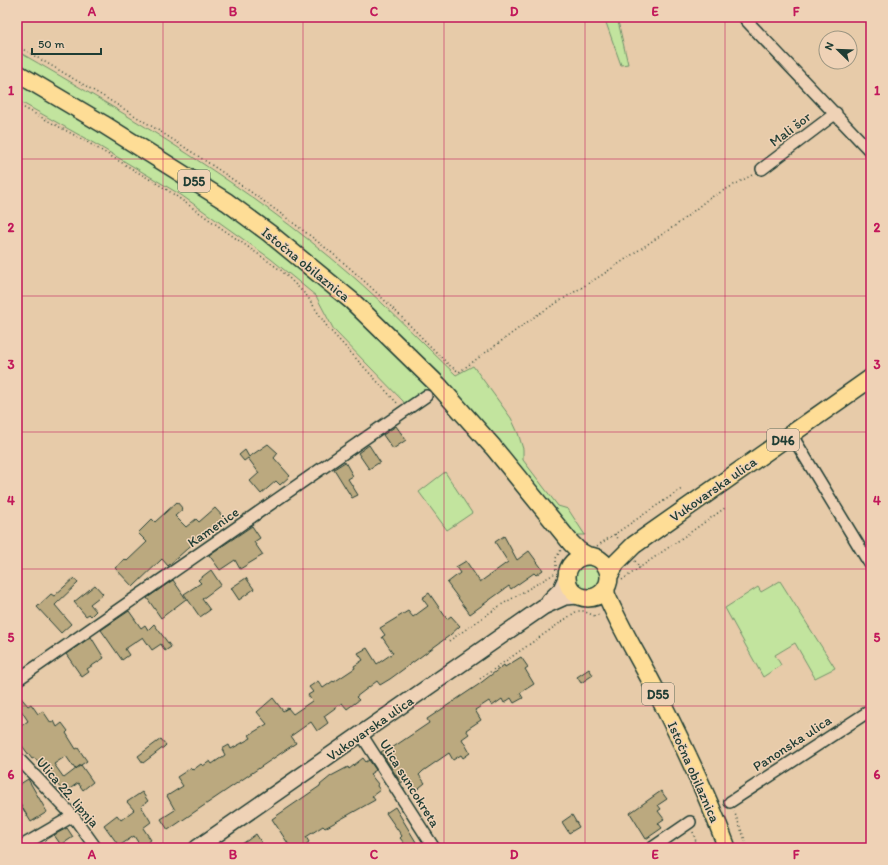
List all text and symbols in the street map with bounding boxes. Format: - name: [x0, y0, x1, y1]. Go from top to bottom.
- text: A: [87, 4, 97, 19]
- text: B: [229, 4, 238, 19]
- text: C: [370, 4, 379, 19]
- text: D: [510, 4, 519, 19]
- text: E: [651, 4, 659, 19]
- text: F: [793, 4, 800, 19]
- scale bar: [32, 30, 101, 56]
- north arrow: [818, 30, 858, 70]
- text: 50 m: [38, 37, 64, 51]
- text: N: [822, 40, 837, 52]
- text: 1: [8, 83, 14, 98]
- text: 1: [874, 83, 880, 98]
- street label: Mali šor: [766, 108, 815, 151]
- road number: D55: [178, 170, 210, 192]
- text: 2: [8, 220, 15, 235]
- text: 2: [874, 220, 881, 235]
- street label: Istočna obilaznica: [258, 224, 354, 306]
- text: 3: [7, 357, 15, 372]
- text: 3: [873, 357, 881, 372]
- road number: D46: [767, 429, 799, 451]
- street label: Vukovarska ulica: [666, 453, 761, 526]
- text: 4: [7, 493, 15, 508]
- text: 4: [873, 493, 881, 508]
- street label: Kamenice: [184, 503, 243, 551]
- text: 5: [8, 630, 15, 645]
- text: 5: [874, 630, 881, 645]
- road number: D55: [642, 683, 674, 705]
- street label: Vukovarska ulica: [323, 692, 418, 765]
- street label: Panonska ulica: [750, 711, 835, 775]
- street label: Istočna obilaznica: [664, 719, 724, 826]
- street label: Ulica suncokreta: [376, 736, 444, 831]
- street label: Ulica 22. lipnja: [33, 754, 103, 831]
- text: 6: [8, 767, 15, 782]
- text: 6: [874, 767, 881, 782]
- text: A: [87, 847, 97, 862]
- text: B: [229, 847, 238, 862]
- text: C: [370, 847, 379, 862]
- text: D: [510, 847, 519, 862]
- text: E: [651, 847, 659, 862]
- text: F: [793, 847, 800, 862]

